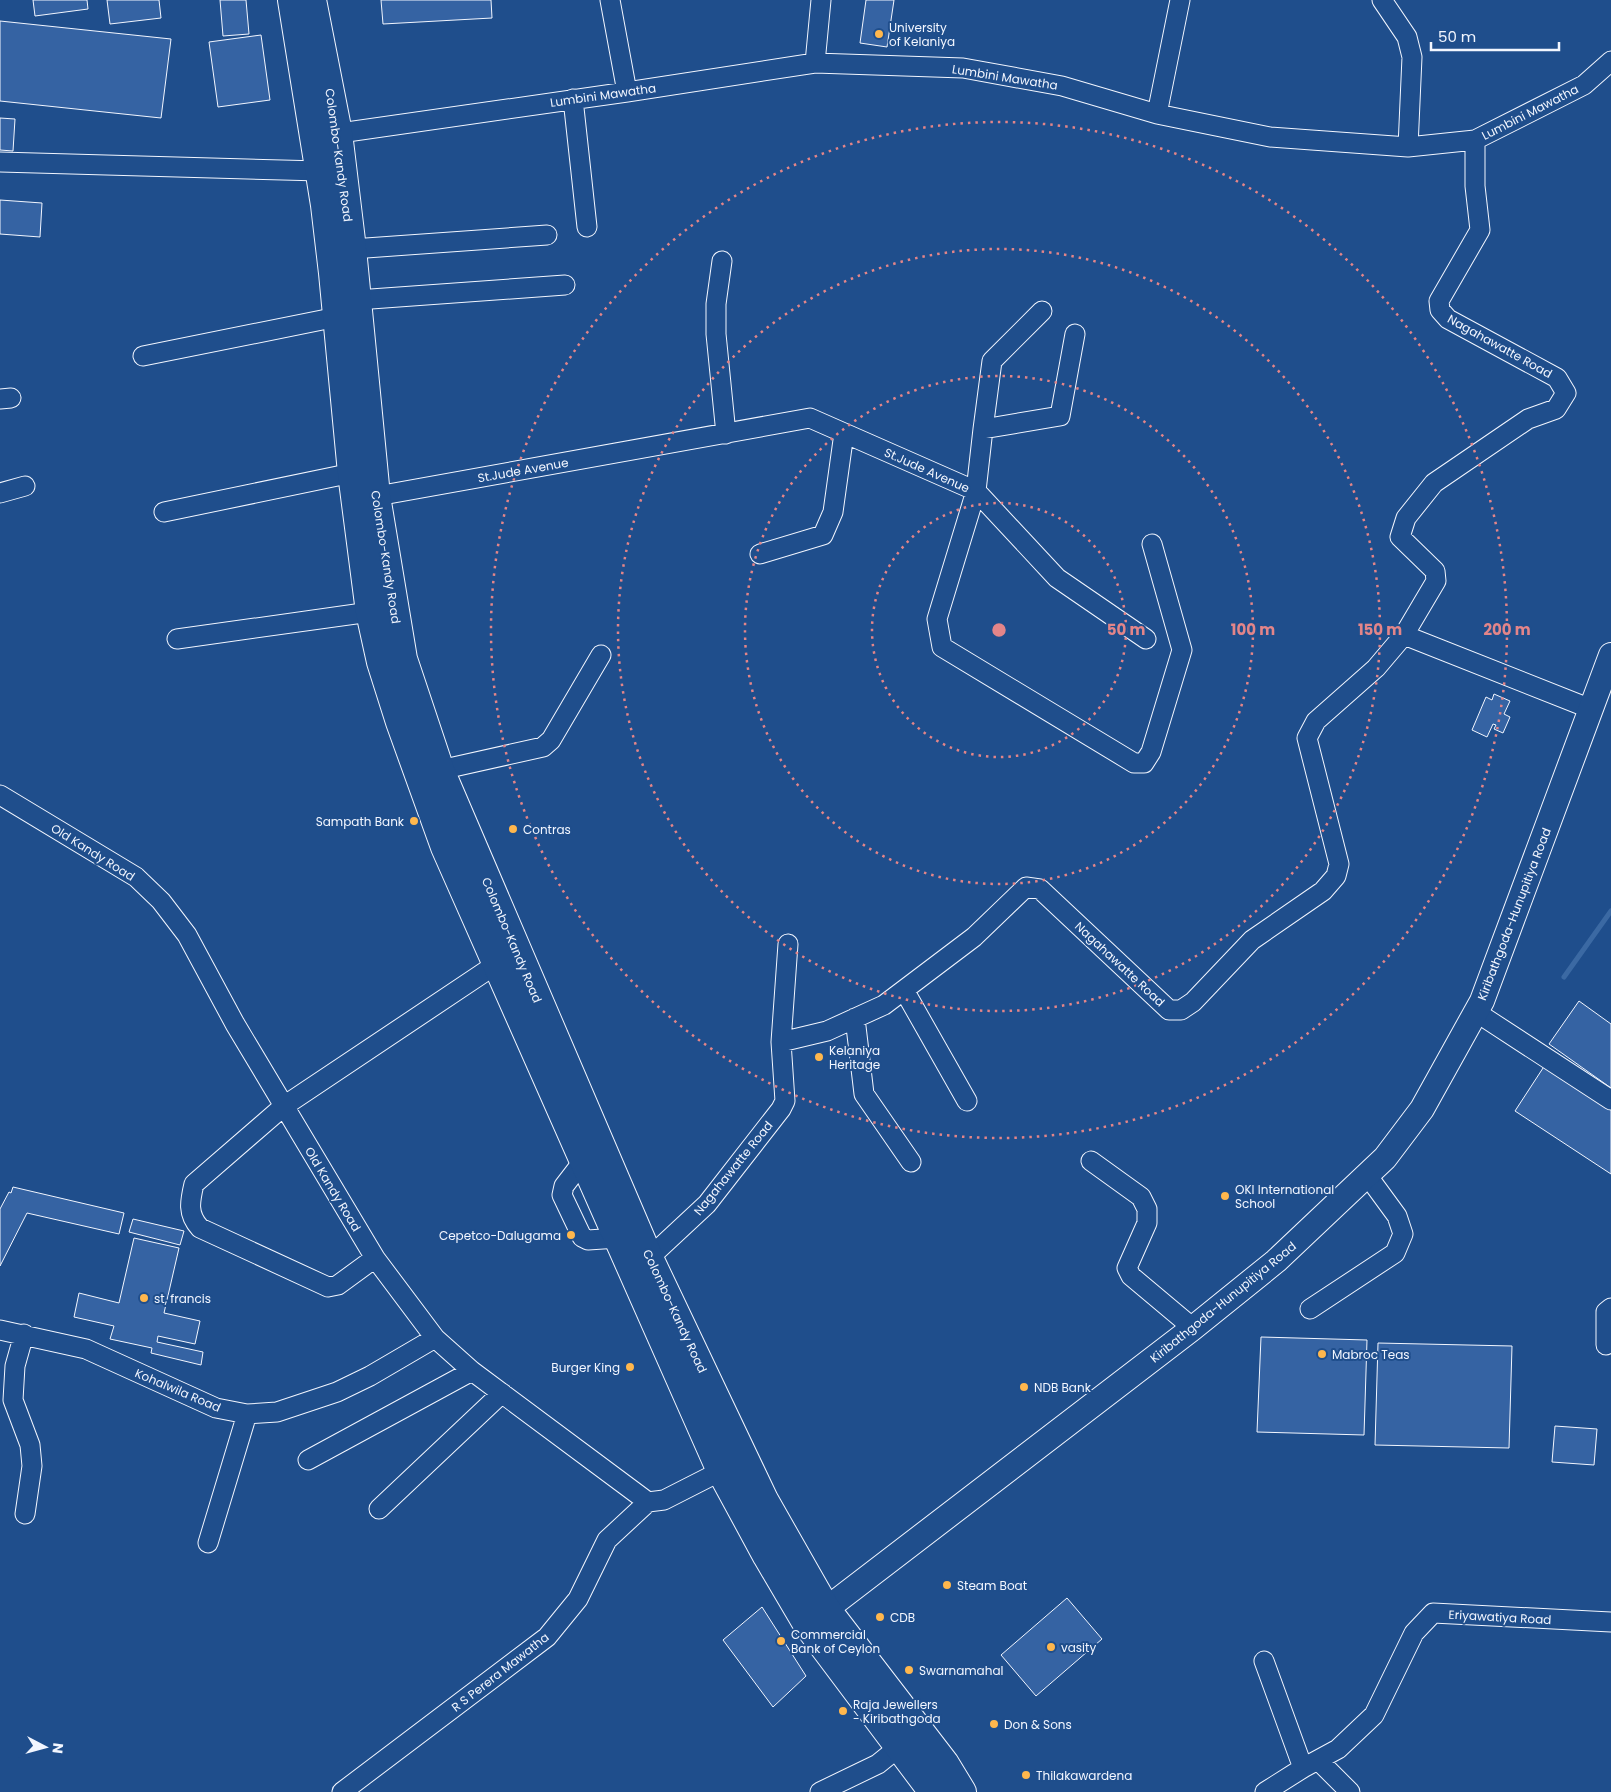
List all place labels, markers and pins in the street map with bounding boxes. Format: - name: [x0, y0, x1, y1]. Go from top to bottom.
- place label: University of Kelaniya: [889, 19, 955, 50]
- marker: University of Kelaniya: [873, 28, 885, 40]
- centre of rings: [990, 621, 1008, 639]
- place label: Sampath Bank: [316, 813, 405, 830]
- marker: Sampath Bank: [408, 815, 420, 827]
- place label: Contras: [523, 821, 571, 838]
- marker: Contras: [507, 823, 519, 835]
- place label: Kelaniya Heritage: [829, 1042, 880, 1073]
- marker: Kelaniya Heritage: [813, 1051, 825, 1063]
- place label: OKI International School: [1235, 1181, 1334, 1212]
- marker: OKI International School: [1219, 1190, 1231, 1202]
- place label: Cepetco-Dalugama: [439, 1227, 561, 1244]
- marker: Cepetco-Dalugama: [565, 1229, 577, 1241]
- place label: st, francis: [154, 1290, 211, 1307]
- marker: st, francis: [138, 1292, 150, 1304]
- place label: Mabroc Teas: [1332, 1346, 1410, 1363]
- marker: Mabroc Teas: [1316, 1348, 1328, 1360]
- place label: Burger King: [551, 1359, 620, 1376]
- marker: Burger King: [624, 1361, 636, 1373]
- place label: NDB Bank: [1034, 1379, 1092, 1396]
- marker: NDB Bank: [1018, 1381, 1030, 1393]
- place label: Steam Boat: [957, 1577, 1027, 1594]
- marker: Steam Boat: [941, 1579, 953, 1591]
- place label: CDB: [890, 1609, 915, 1626]
- marker: CDB: [874, 1611, 886, 1623]
- place label: Commercial Bank of Ceylon: [791, 1626, 880, 1657]
- marker: Commercial Bank of Ceylon: [775, 1635, 787, 1647]
- place label: vasity: [1061, 1639, 1096, 1656]
- marker: vasity: [1045, 1641, 1057, 1653]
- place label: Swarnamahal: [919, 1662, 1004, 1679]
- marker: Swarnamahal: [903, 1664, 915, 1676]
- place label: Raja Jewellers - Kiribathgoda: [853, 1696, 941, 1727]
- marker: Raja Jewellers - Kiribathgoda: [837, 1705, 849, 1717]
- place label: Don & Sons: [1004, 1716, 1072, 1733]
- marker: Don & Sons: [988, 1718, 1000, 1730]
- place label: Thilakawardena: [1036, 1767, 1132, 1784]
- marker: Thilakawardena: [1020, 1769, 1032, 1781]

